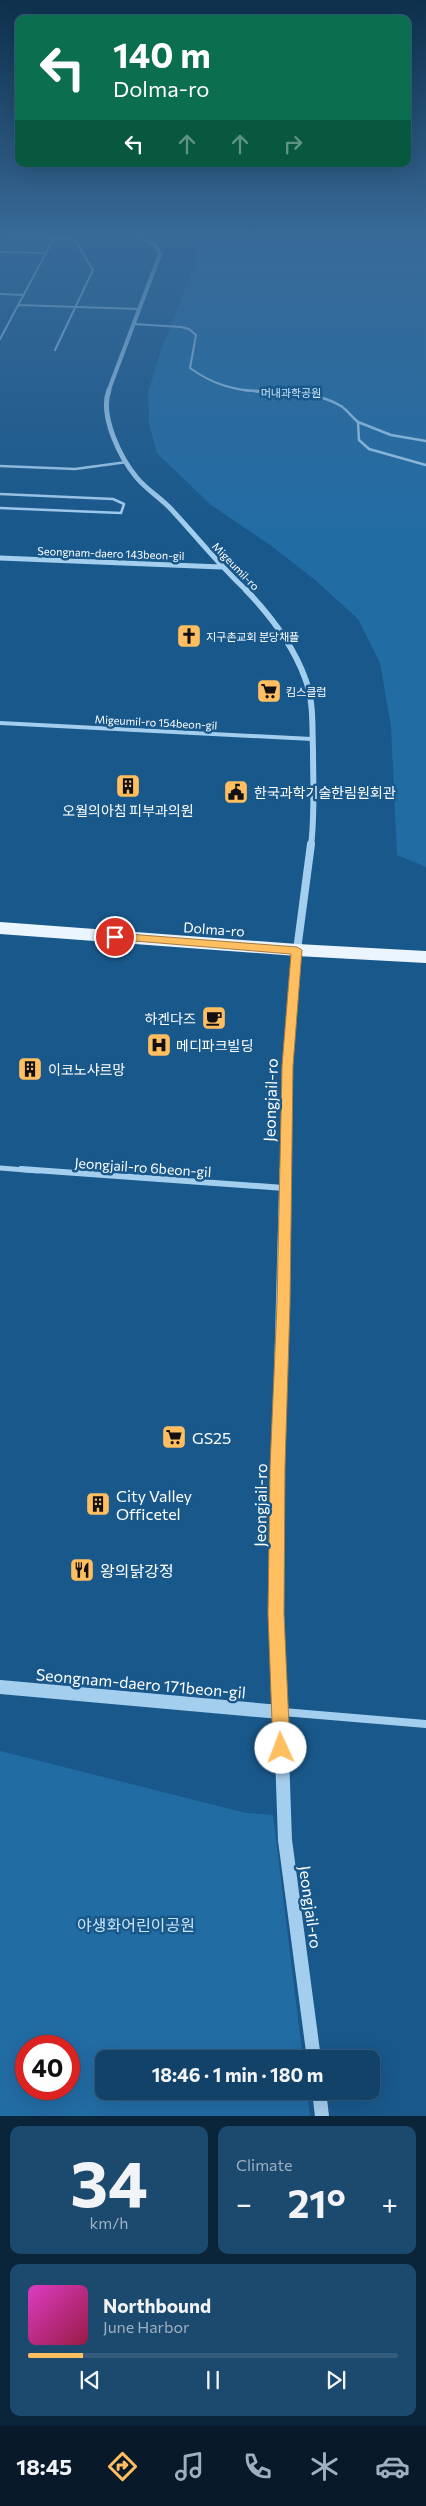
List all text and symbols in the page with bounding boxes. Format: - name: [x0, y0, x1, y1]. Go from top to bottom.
- text: 140 m: [113, 32, 211, 75]
- icon: left: [30, 35, 95, 100]
- text: Dolma-ro: [113, 75, 210, 102]
- icon: left: [120, 130, 148, 158]
- icon: ahead: [173, 130, 201, 158]
- icon: ahead: [226, 130, 254, 158]
- icon: right: [279, 130, 307, 158]
- park label: 머내과학공원: [261, 386, 321, 399]
- street label: Migeumil-ro: [210, 539, 262, 593]
- street label: Seongnam-daero 143beon-gil: [37, 544, 185, 562]
- church icon: 지구촌교회 분당채플: [176, 623, 202, 649]
- place label: 지구촌교회 분당채플: [206, 630, 299, 643]
- supermarket icon: 킴스클럽: [256, 678, 282, 704]
- place label: 킴스클럽: [286, 685, 326, 698]
- street label: Migeumil-ro 154beon-gil: [94, 712, 218, 732]
- building icon: 오월의아침 피부과의원: [115, 773, 141, 799]
- public building icon: 한국과학기술한림원회관: [223, 779, 249, 805]
- place label: 한국과학기술한림원회관: [254, 784, 396, 801]
- place label: 오월의아침 피부과의원: [62, 802, 194, 819]
- pin: [94, 916, 136, 958]
- street label: Dolma-ro: [183, 918, 245, 940]
- icon: arrive: [101, 923, 129, 951]
- cafe icon: 하겐다즈: [201, 1005, 227, 1031]
- place label: 하겐다즈: [144, 1010, 196, 1027]
- hospital icon: 메디파크빌딩: [146, 1032, 172, 1058]
- place label: 메디파크빌딩: [176, 1037, 253, 1054]
- building icon: 이코노샤르망: [17, 1056, 43, 1082]
- street label: Jeongjail-ro: [259, 1058, 281, 1142]
- place label: 이코노샤르망: [48, 1061, 125, 1078]
- street label: Jeongjail-ro 6beon-gil: [74, 1154, 212, 1180]
- supermarket icon: GS25: [161, 1424, 187, 1450]
- place label: GS25: [192, 1428, 231, 1447]
- street label: Jeongjail-ro: [250, 1463, 270, 1547]
- place label: City Valley Officetel: [116, 1486, 192, 1523]
- building icon: City Valley Officetel: [85, 1491, 111, 1517]
- restaurant icon: 왕의닭강정: [69, 1557, 95, 1583]
- place label: 왕의닭강정: [100, 1561, 174, 1580]
- street label: Seongnam-daero 171beon-gil: [35, 1664, 247, 1702]
- position arrow: [254, 1721, 306, 1773]
- street label: Jeongjail-ro: [296, 1864, 326, 1950]
- park label: 야생화어린이공원: [77, 1915, 195, 1934]
- speed limit sign: 40: [15, 2035, 80, 2100]
- text: 18:46 · 1 min · 180 m: [152, 2063, 323, 2086]
- text: 34: [70, 2141, 148, 2220]
- text: Climate: [236, 2155, 292, 2174]
- text: 21°: [288, 2179, 346, 2226]
- text: −: [236, 2186, 252, 2220]
- text: +: [382, 2186, 398, 2220]
- text: km/h: [90, 2213, 128, 2232]
- text: Northbound: [103, 2294, 211, 2317]
- text: June Harbor: [103, 2317, 189, 2336]
- icon: previous: [76, 2366, 104, 2394]
- icon: pause: [199, 2366, 227, 2394]
- icon: next: [322, 2366, 350, 2394]
- icon: directions: [105, 2449, 140, 2484]
- icon: music: [172, 2449, 207, 2484]
- icon: phone: [240, 2449, 275, 2484]
- icon: climate: [307, 2449, 342, 2484]
- icon: car: [375, 2449, 410, 2484]
- text: 18:45: [16, 2453, 72, 2480]

